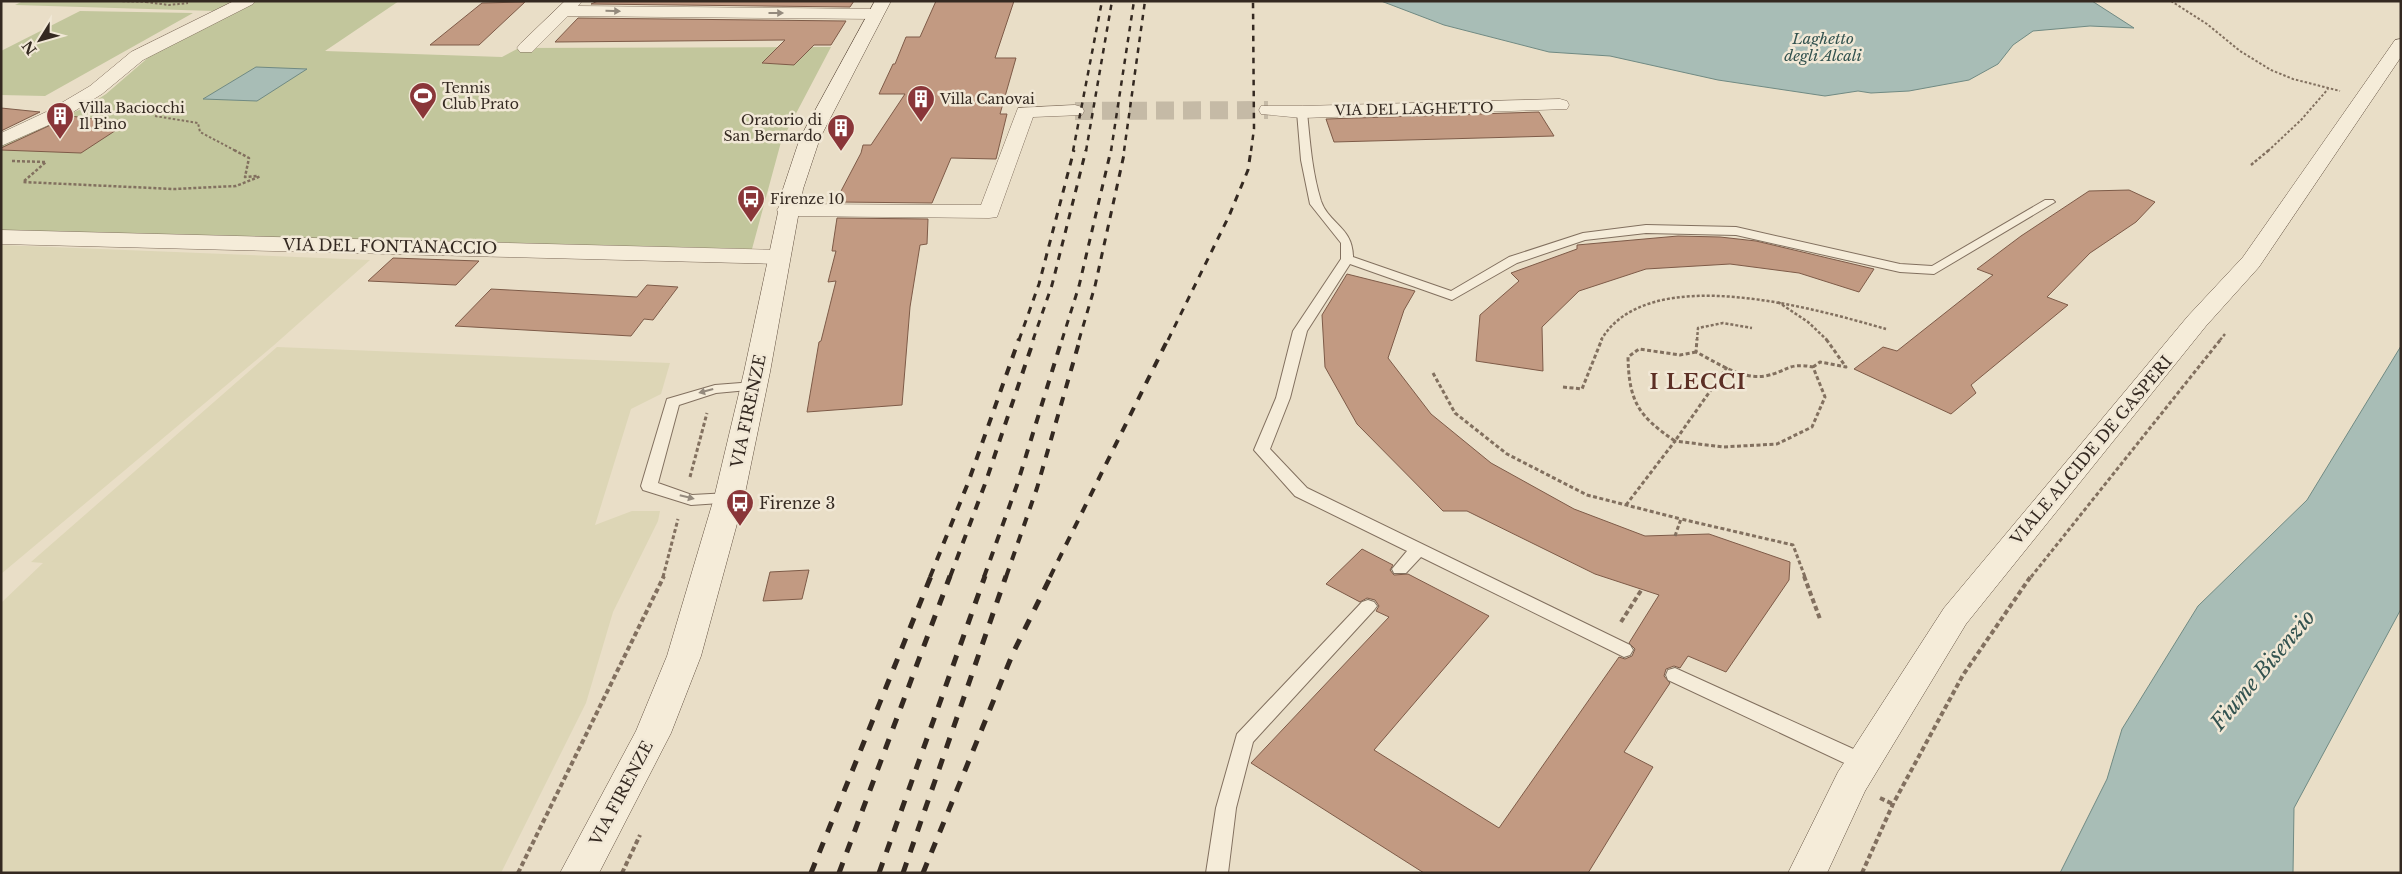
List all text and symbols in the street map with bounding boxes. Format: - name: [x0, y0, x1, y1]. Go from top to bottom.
- one-way arrow: [605, 7, 621, 15]
- one-way arrow: [768, 9, 784, 17]
- north arrow: [15, 15, 65, 65]
- water label: Laghetto degli Alcali: [1784, 29, 1863, 65]
- text: N: [18, 37, 41, 58]
- place label: Tennis Club Prato: [442, 79, 519, 113]
- sports icon: Tennis Club Prato: [408, 81, 438, 120]
- building icon: Villa Canovai: [906, 84, 936, 123]
- place label: Villa Canovai: [939, 90, 1035, 108]
- place label: Villa Baciocchi Il Pino: [78, 99, 185, 133]
- street label: VIA DEL LAGHETTO: [1333, 99, 1494, 119]
- building icon: Villa Baciocchi Il Pino: [45, 101, 75, 140]
- place label: Oratorio di San Bernardo: [724, 111, 822, 145]
- building icon: Oratorio di San Bernardo: [826, 113, 856, 152]
- bus stop icon: Firenze 10: [736, 184, 766, 223]
- place label: Firenze 10: [770, 190, 844, 208]
- street label: VIA DEL FONTANACCIO: [282, 234, 497, 258]
- street label: VIALE ALCIDE DE GASPERI: [2005, 351, 2176, 549]
- street label: VIA FIRENZE: [726, 352, 770, 471]
- district label: I LECCI: [1649, 369, 1747, 395]
- one-way arrow: [698, 388, 713, 396]
- bus stop icon: Firenze 3: [725, 488, 755, 527]
- one-way arrow: [679, 493, 694, 501]
- place label: Firenze 3: [759, 493, 835, 513]
- water label: Fiume Bisenzio: [2204, 605, 2321, 736]
- street label: VIA FIRENZE: [585, 737, 657, 850]

